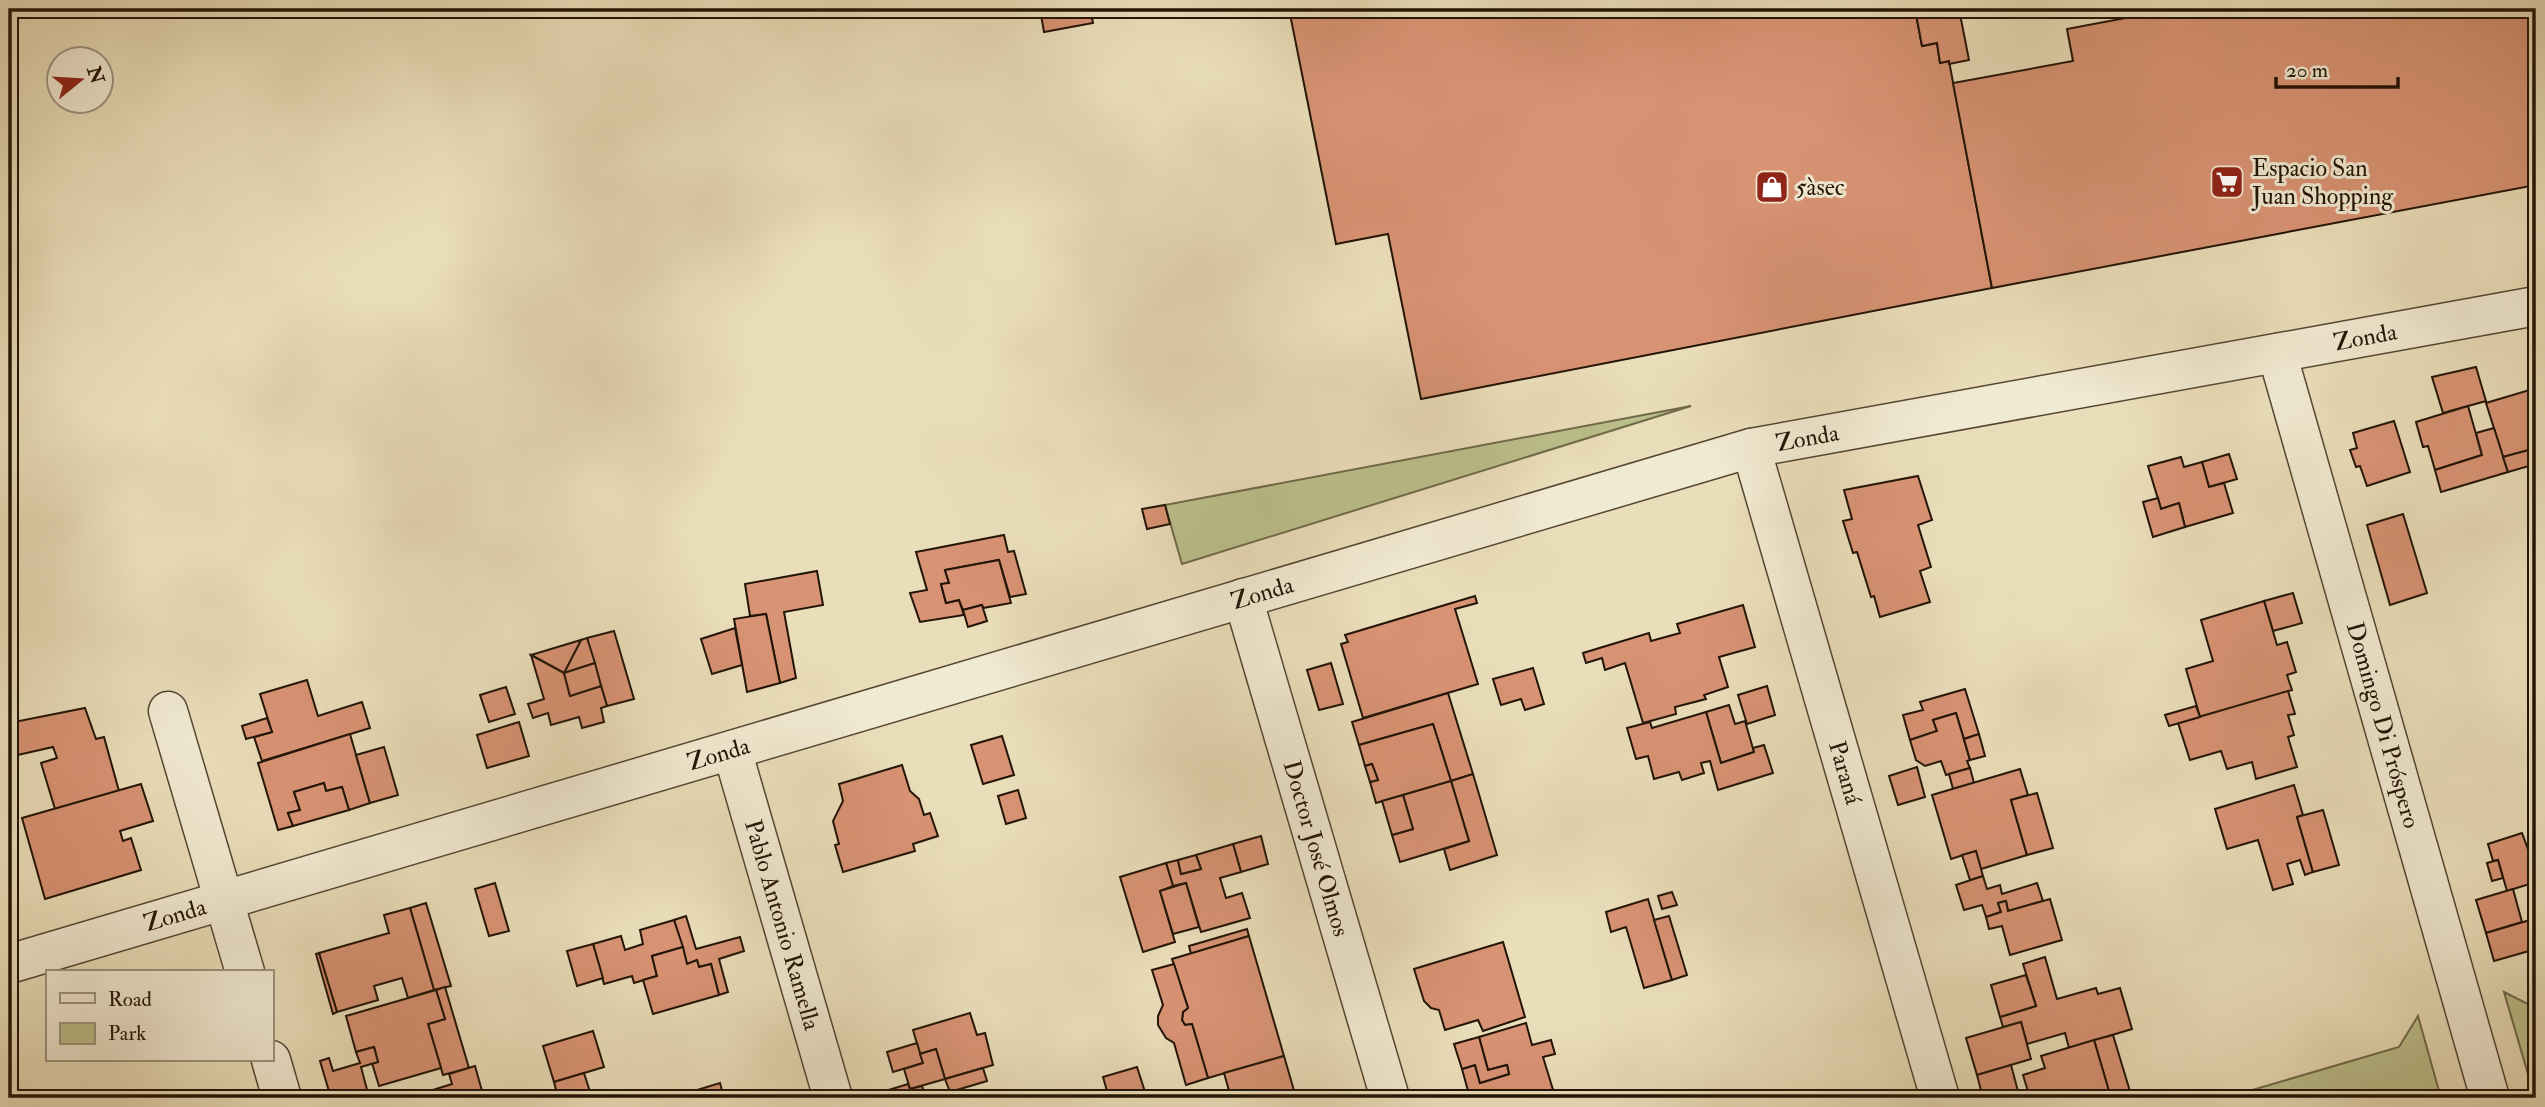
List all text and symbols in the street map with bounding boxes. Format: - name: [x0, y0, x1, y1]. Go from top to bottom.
- north arrow: [46, 46, 116, 116]
- scale bar: [2276, 46, 2398, 90]
- text: 20 m: [2286, 57, 2328, 84]
- text: N: [81, 62, 110, 88]
- place label: Espacio San Juan Shopping: [2251, 153, 2394, 212]
- supermarket icon: Espacio San Juan Shopping: [2208, 163, 2246, 201]
- shop icon: 5àsec: [1753, 168, 1791, 206]
- place label: 5àsec: [1796, 172, 1845, 203]
- street label: Zonda: [2331, 316, 2400, 358]
- street label: Zonda: [1773, 417, 1842, 459]
- street label: Zonda: [1227, 569, 1298, 617]
- street label: Domingo Di Próspero: [2339, 619, 2427, 832]
- street label: Zonda: [684, 730, 755, 778]
- street label: Paraná: [1821, 737, 1869, 809]
- street label: Doctor José Olmos: [1276, 757, 1357, 940]
- street label: Pablo Antonio Ramella: [737, 816, 828, 1035]
- street label: Zonda: [140, 891, 211, 939]
- legend: [46, 970, 273, 1062]
- text: Road: [108, 986, 153, 1013]
- text: Park: [108, 1020, 146, 1047]

